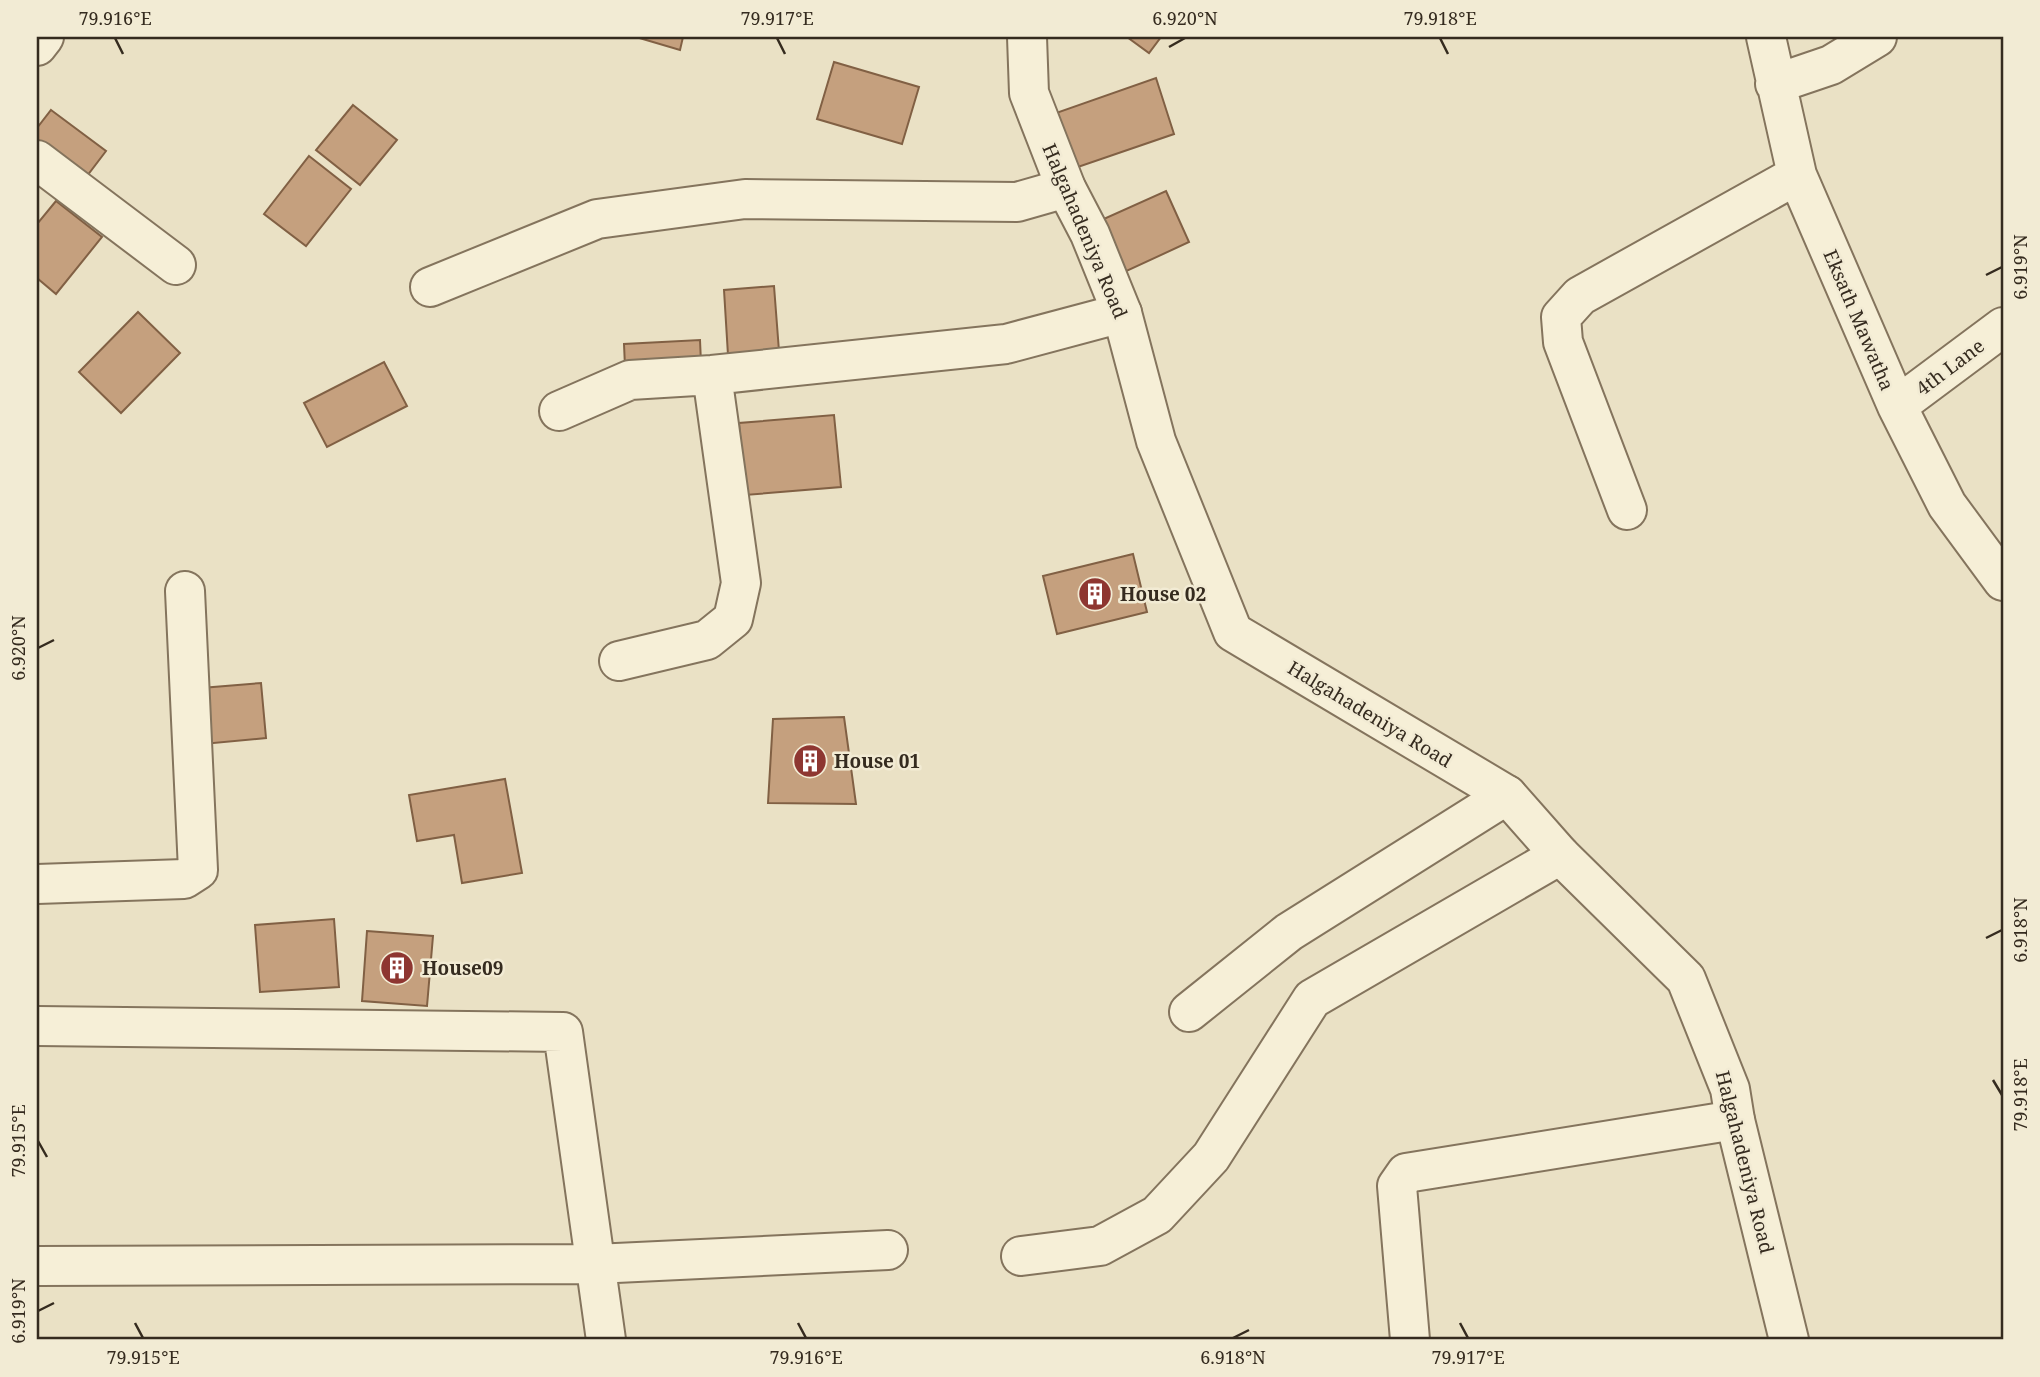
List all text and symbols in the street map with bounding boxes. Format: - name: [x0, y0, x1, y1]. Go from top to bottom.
- text: 79.916°E: [78, 6, 152, 30]
- text: 79.917°E: [740, 6, 814, 30]
- text: 6.920°N: [1152, 6, 1218, 30]
- text: 79.918°E: [1403, 6, 1477, 30]
- street label: Halgahadeniya Road: [1036, 140, 1134, 323]
- text: 6.919°N: [2008, 234, 2032, 300]
- street label: Eksath Mawatha: [1818, 245, 1900, 395]
- street label: 4th Lane: [1911, 333, 1989, 401]
- building icon: House 02: [1076, 575, 1114, 613]
- place label: House 02: [1120, 581, 1206, 607]
- text: 6.920°N: [6, 615, 30, 681]
- street label: Halgahadeniya Road: [1283, 655, 1457, 774]
- building icon: House 01: [791, 742, 829, 780]
- place label: House 01: [834, 748, 920, 774]
- text: 6.918°N: [2008, 897, 2032, 963]
- building icon: House09: [378, 949, 416, 987]
- place label: House09: [422, 955, 503, 981]
- text: 79.918°E: [2008, 1058, 2032, 1132]
- street label: Halgahadeniya Road: [1710, 1068, 1780, 1257]
- text: 79.915°E: [6, 1104, 30, 1178]
- text: 6.919°N: [6, 1278, 30, 1344]
- text: 79.915°E: [106, 1345, 180, 1369]
- text: 79.916°E: [769, 1345, 843, 1369]
- text: 6.918°N: [1200, 1345, 1266, 1369]
- text: 79.917°E: [1431, 1345, 1505, 1369]

